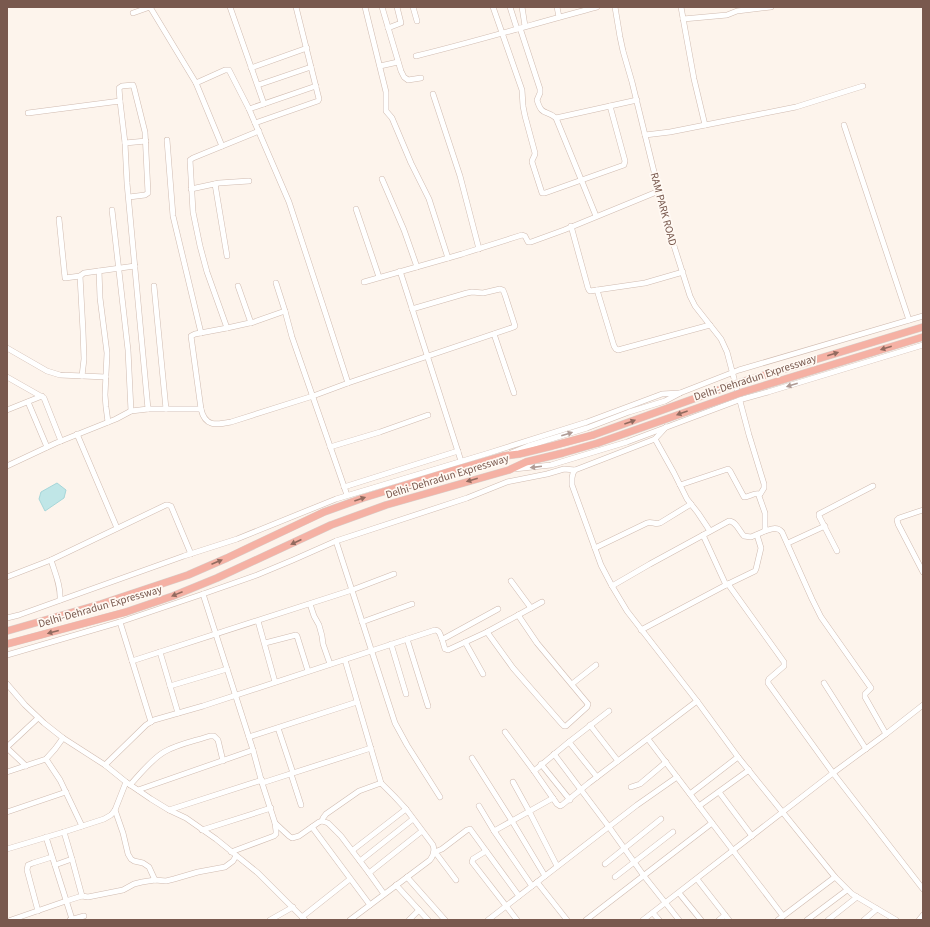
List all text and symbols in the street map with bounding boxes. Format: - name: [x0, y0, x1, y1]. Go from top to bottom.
- street label: RAM PARK ROAD: [647, 171, 681, 248]
- one-way arrow: [879, 345, 891, 351]
- street label: Delhi-Dehradun Expressway: [692, 351, 818, 404]
- one-way arrow: [827, 351, 839, 357]
- one-way arrow: [786, 382, 798, 388]
- one-way arrow: [675, 410, 687, 416]
- one-way arrow: [625, 418, 637, 424]
- one-way arrow: [561, 431, 573, 437]
- street label: Delhi-Dehradun Expressway: [384, 451, 511, 502]
- one-way arrow: [530, 464, 542, 470]
- one-way arrow: [466, 478, 478, 484]
- one-way arrow: [355, 495, 367, 501]
- one-way arrow: [290, 539, 302, 545]
- one-way arrow: [211, 559, 223, 565]
- street label: Delhi-Dehradun Expressway: [37, 582, 164, 631]
- one-way arrow: [171, 592, 183, 598]
- one-way arrow: [47, 629, 59, 635]

